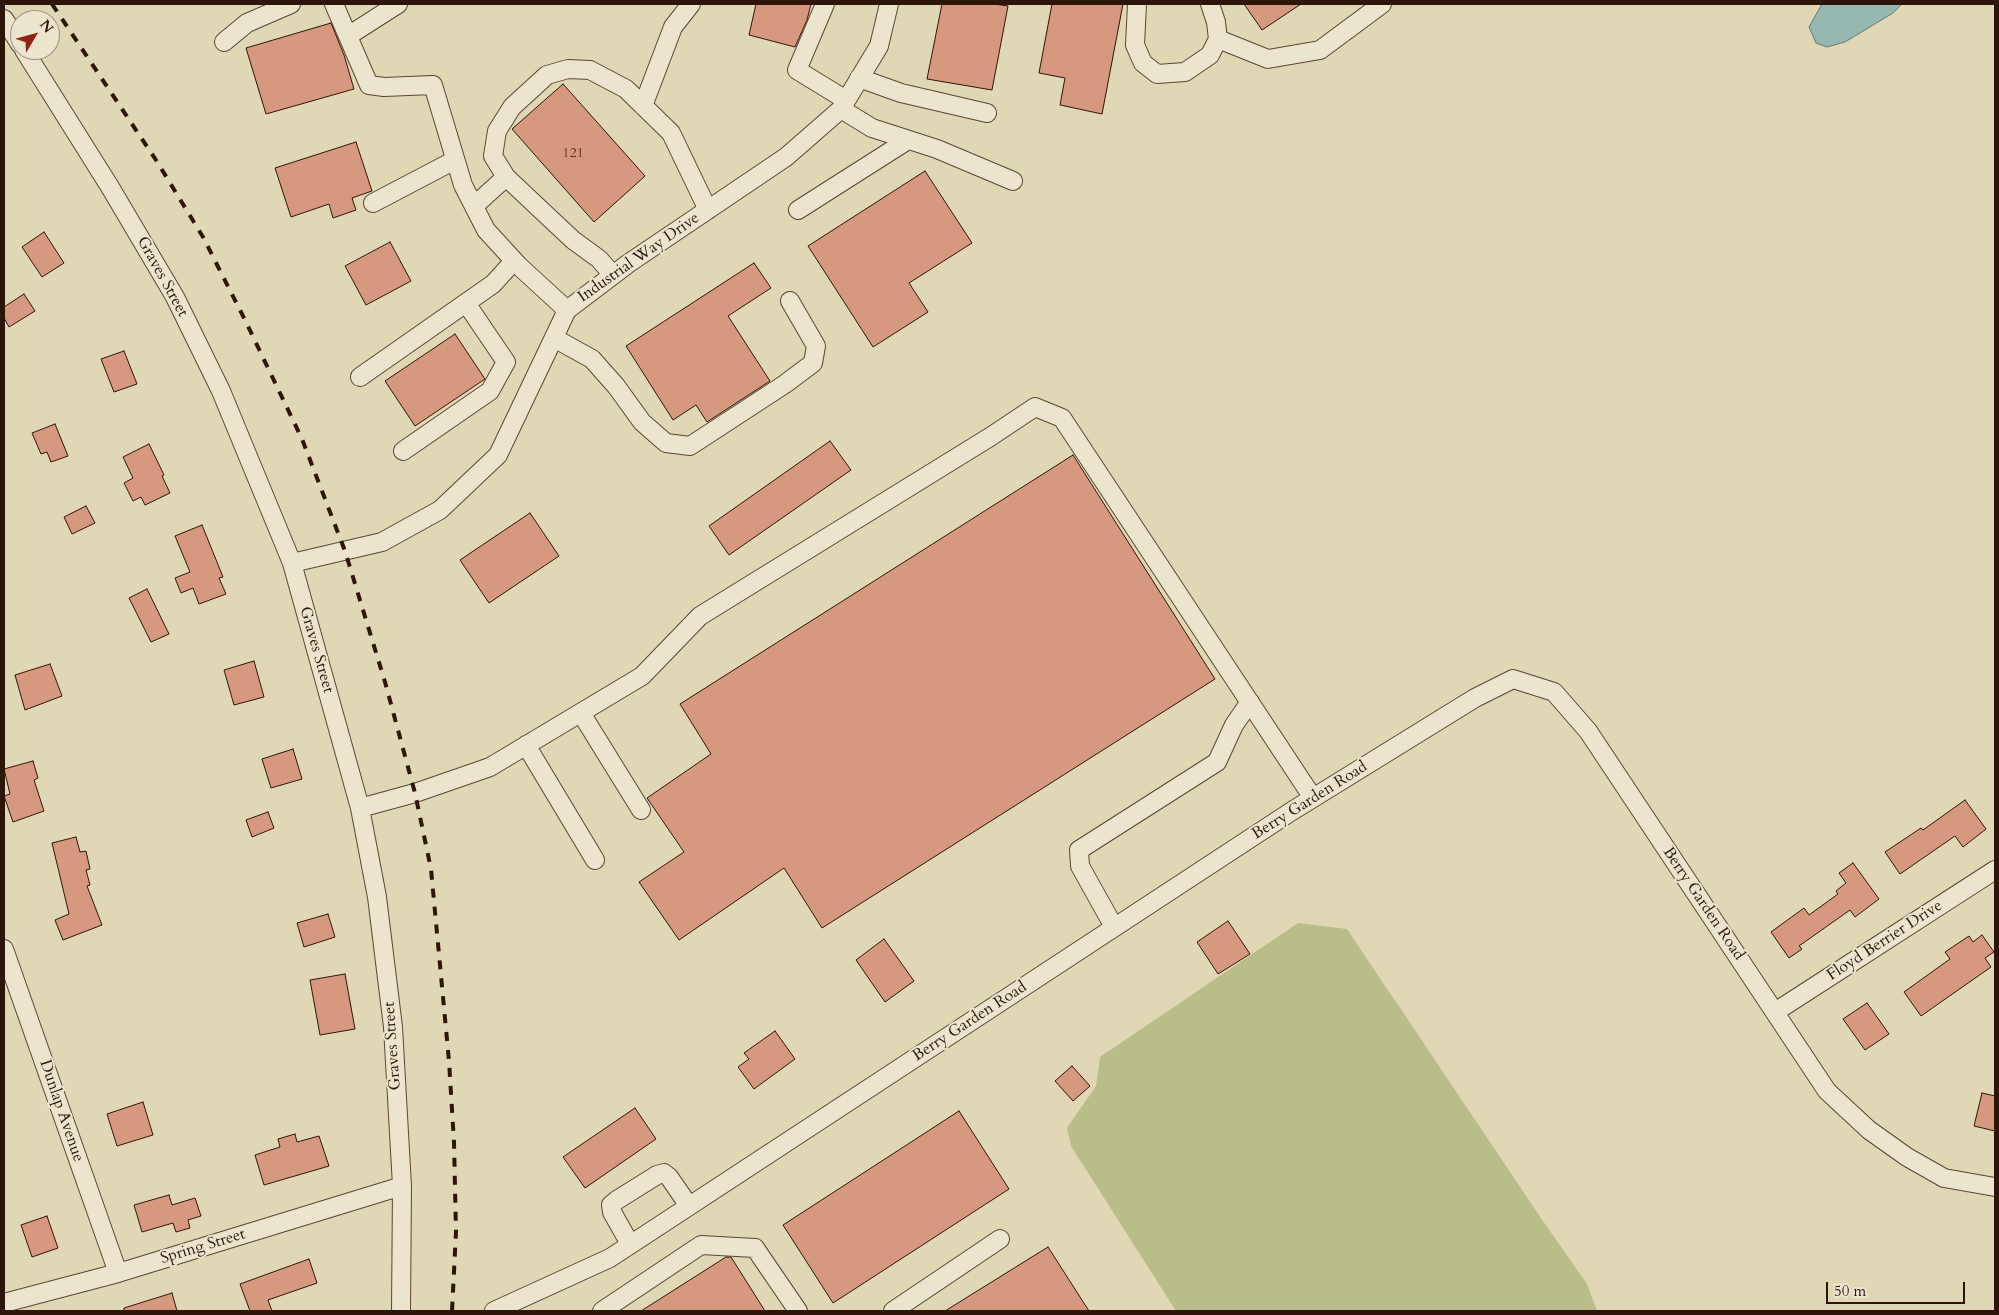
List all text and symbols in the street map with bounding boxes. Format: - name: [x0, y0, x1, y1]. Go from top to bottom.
- north arrow: [10, 10, 60, 60]
- text: N: [35, 16, 58, 37]
- house number: 121: [562, 146, 584, 162]
- street label: Industrial Way Drive: [575, 209, 703, 307]
- street label: Graves Street: [132, 233, 192, 321]
- street label: Graves Street: [295, 605, 337, 695]
- street label: Berry Garden Road: [1249, 758, 1371, 844]
- street label: Berry Garden Road: [1658, 844, 1748, 964]
- street label: Floyd Berrier Drive: [1824, 897, 1946, 985]
- street label: Berry Garden Road: [909, 978, 1031, 1066]
- street label: Graves Street: [380, 1001, 406, 1091]
- street label: Dunlap Avenue: [35, 1057, 87, 1165]
- street label: Spring Street: [158, 1225, 248, 1269]
- scale bar: [1829, 1272, 1968, 1304]
- text: 50 m: [1834, 1281, 1866, 1301]

